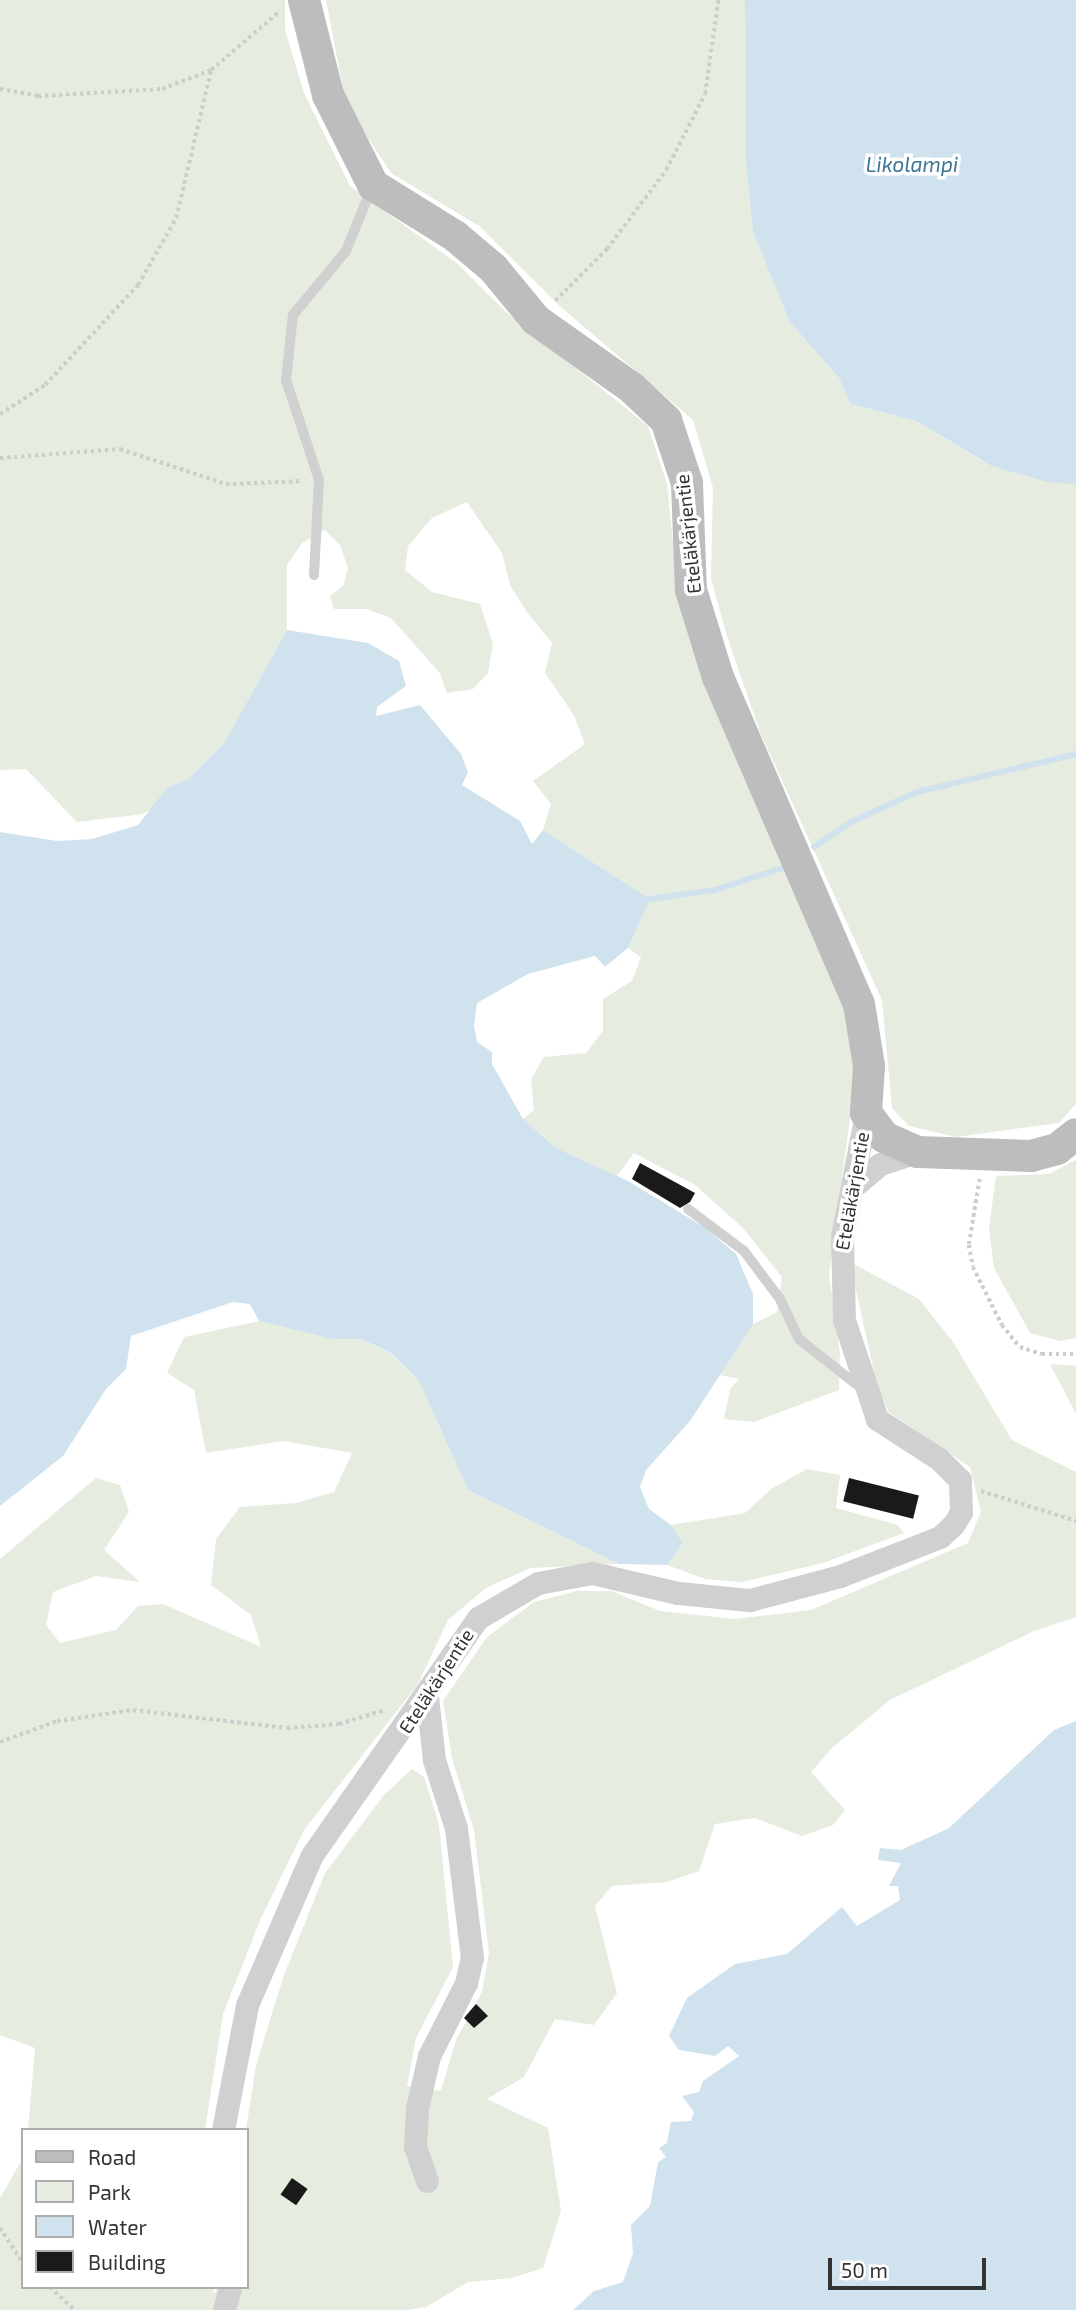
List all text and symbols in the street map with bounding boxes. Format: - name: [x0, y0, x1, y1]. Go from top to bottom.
- water label: Likolampi: [866, 151, 958, 177]
- street label: Eteläkärjentie: [670, 473, 706, 595]
- street label: Eteläkärjentie: [830, 1130, 874, 1252]
- street label: Eteläkärjentie: [394, 1624, 478, 1738]
- legend: [21, 2128, 248, 2289]
- text: Road: [88, 2144, 136, 2169]
- text: Park: [88, 2179, 131, 2204]
- text: Water: [88, 2214, 147, 2239]
- scale bar: [831, 2244, 988, 2288]
- text: Building: [88, 2249, 166, 2274]
- text: 50 m: [841, 2257, 888, 2282]

